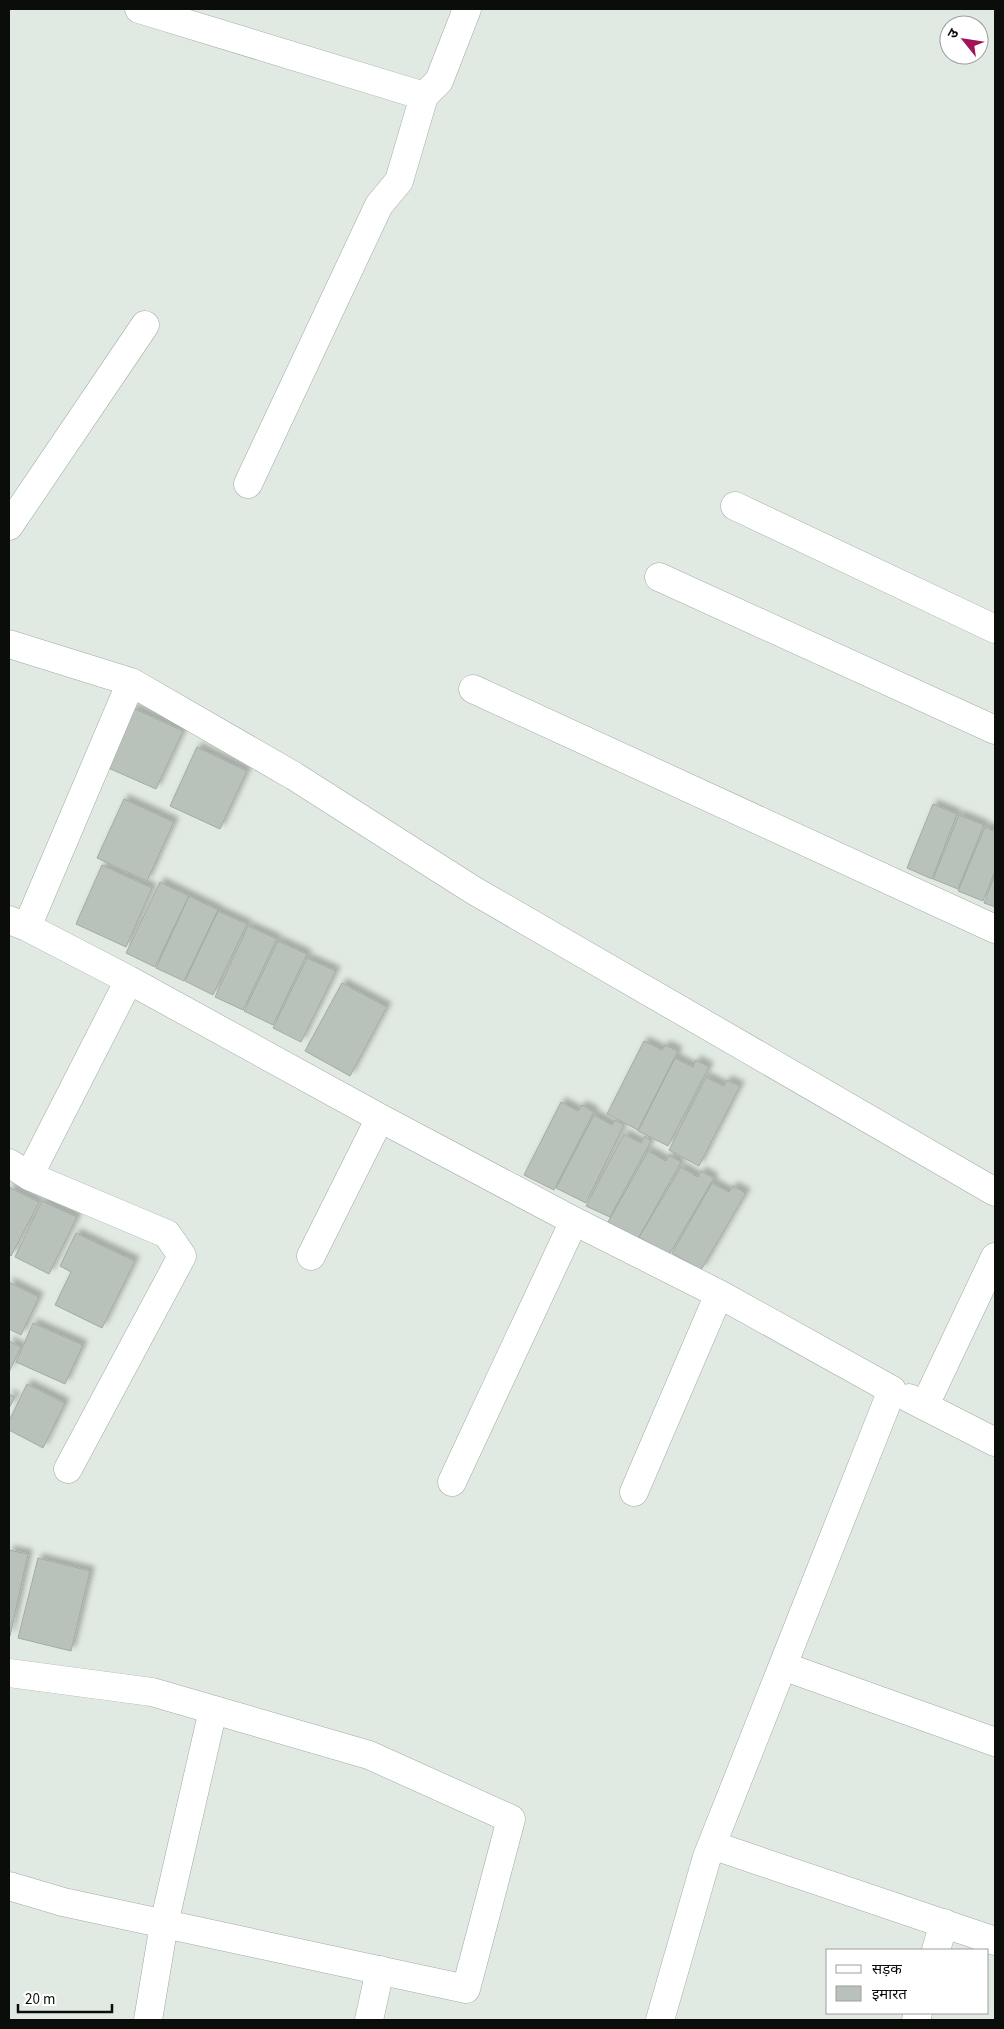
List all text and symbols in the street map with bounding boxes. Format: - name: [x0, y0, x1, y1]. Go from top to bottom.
- north arrow: [939, 15, 989, 65]
- text: उ: [943, 25, 965, 43]
- legend: [826, 1949, 989, 2014]
- text: सड़क: [872, 1959, 902, 1980]
- scale bar: [18, 1982, 111, 2014]
- text: इमारत: [872, 1984, 907, 2005]
- text: 20 m: [25, 1989, 55, 2010]

